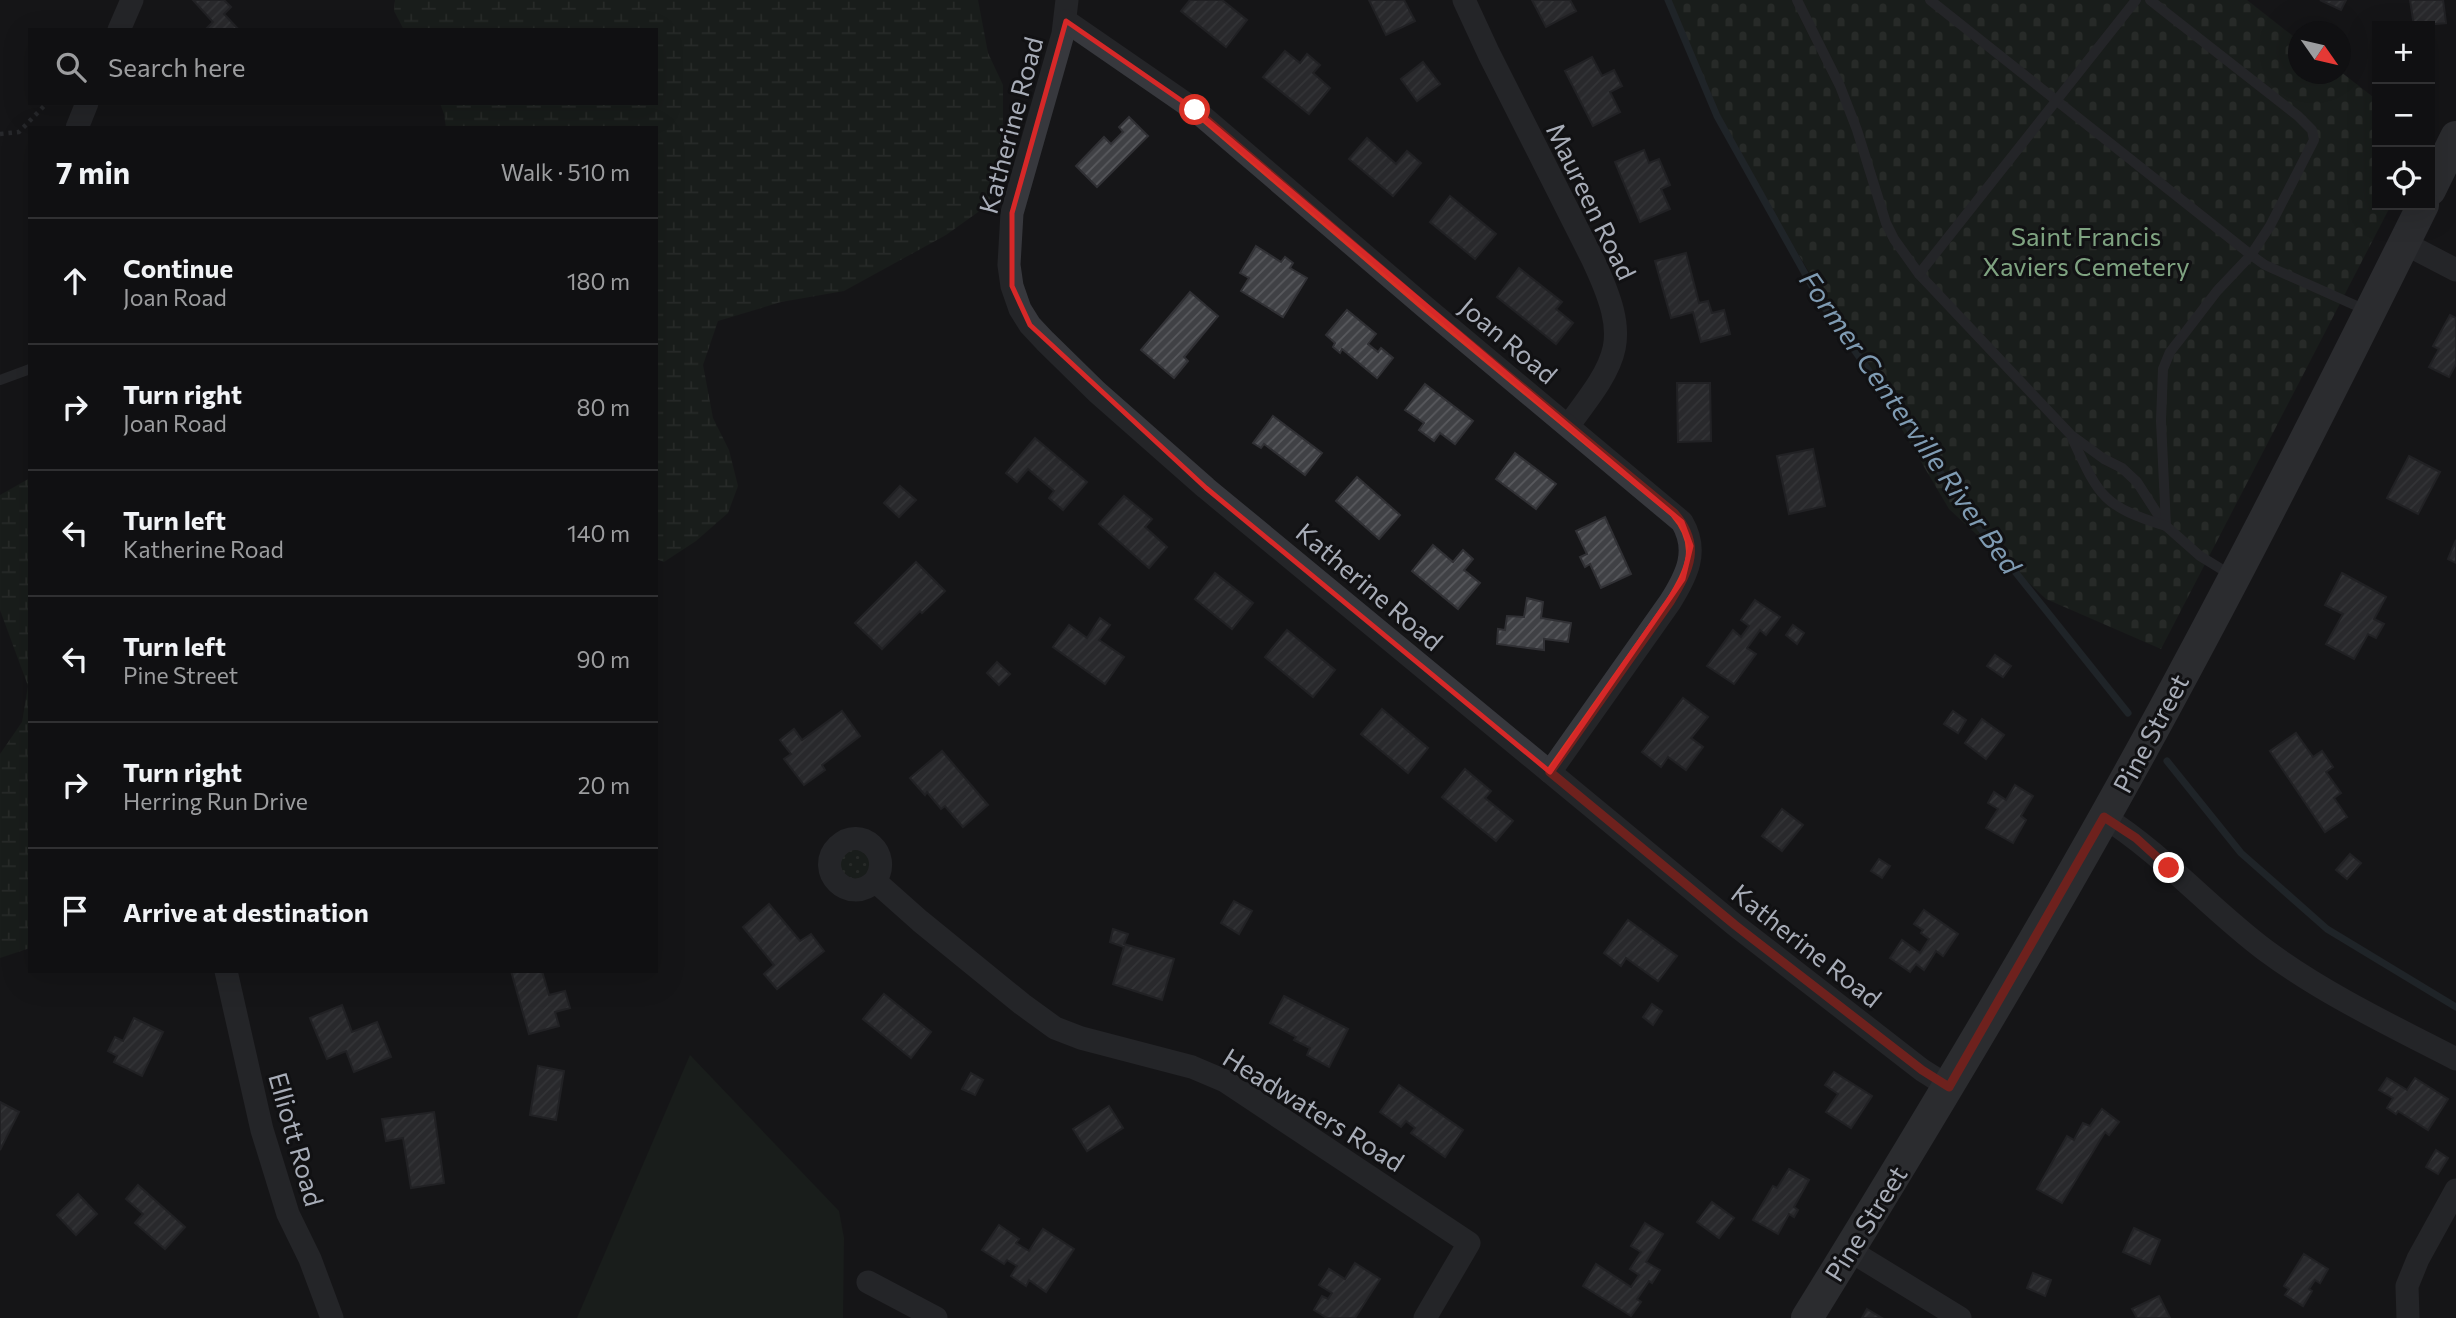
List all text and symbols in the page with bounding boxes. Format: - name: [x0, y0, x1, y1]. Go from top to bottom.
- north arrow: [2288, 21, 2351, 84]
- map controls: [2372, 21, 2435, 210]
- button: +: [2372, 21, 2435, 84]
- search box: [28, 28, 658, 105]
- street label: Katherine Road: [972, 33, 1048, 217]
- icon: search: [52, 48, 90, 86]
- text: Search here: [108, 51, 246, 82]
- button: −: [2372, 84, 2435, 147]
- route start: [1179, 94, 1210, 125]
- street label: Maureen Road: [1541, 117, 1643, 285]
- button: locate: [2372, 147, 2435, 210]
- text: 7 min: [56, 153, 130, 190]
- text: Walk · 510 m: [501, 158, 630, 186]
- park label: Saint Francis Xaviers Cemetery: [1982, 220, 2190, 281]
- text: Continue: [123, 252, 233, 283]
- icon: ahead: [56, 262, 94, 300]
- water label: Former Centerville River Bed: [1793, 264, 2030, 582]
- text: 180 m: [567, 267, 630, 295]
- text: Joan Road: [123, 283, 227, 311]
- street label: Joan Road: [1454, 290, 1564, 390]
- text: Turn right: [123, 378, 242, 409]
- icon: right: [56, 388, 94, 426]
- text: 80 m: [577, 393, 630, 421]
- text: Joan Road: [123, 409, 227, 437]
- text: Turn left: [123, 504, 226, 535]
- icon: left: [56, 514, 94, 552]
- street label: Katherine Road: [1290, 516, 1450, 656]
- text: 140 m: [567, 519, 630, 547]
- text: Katherine Road: [123, 535, 284, 563]
- text: Turn left: [123, 630, 226, 661]
- icon: left: [56, 640, 94, 678]
- text: 90 m: [577, 645, 630, 673]
- text: Pine Street: [123, 661, 238, 689]
- street label: Pine Street: [2106, 668, 2194, 798]
- text: Turn right: [123, 756, 242, 787]
- icon: right: [56, 766, 94, 804]
- text: 20 m: [578, 771, 630, 799]
- text: Herring Run Drive: [123, 787, 308, 815]
- route end: [2153, 852, 2184, 883]
- street label: Katherine Road: [1726, 877, 1888, 1013]
- icon: arrive: [56, 892, 94, 930]
- text: Arrive at destination: [123, 896, 369, 927]
- street label: Headwaters Road: [1218, 1041, 1410, 1177]
- street label: Elliott Road: [263, 1069, 331, 1209]
- street label: Pine Street: [1817, 1160, 1913, 1286]

